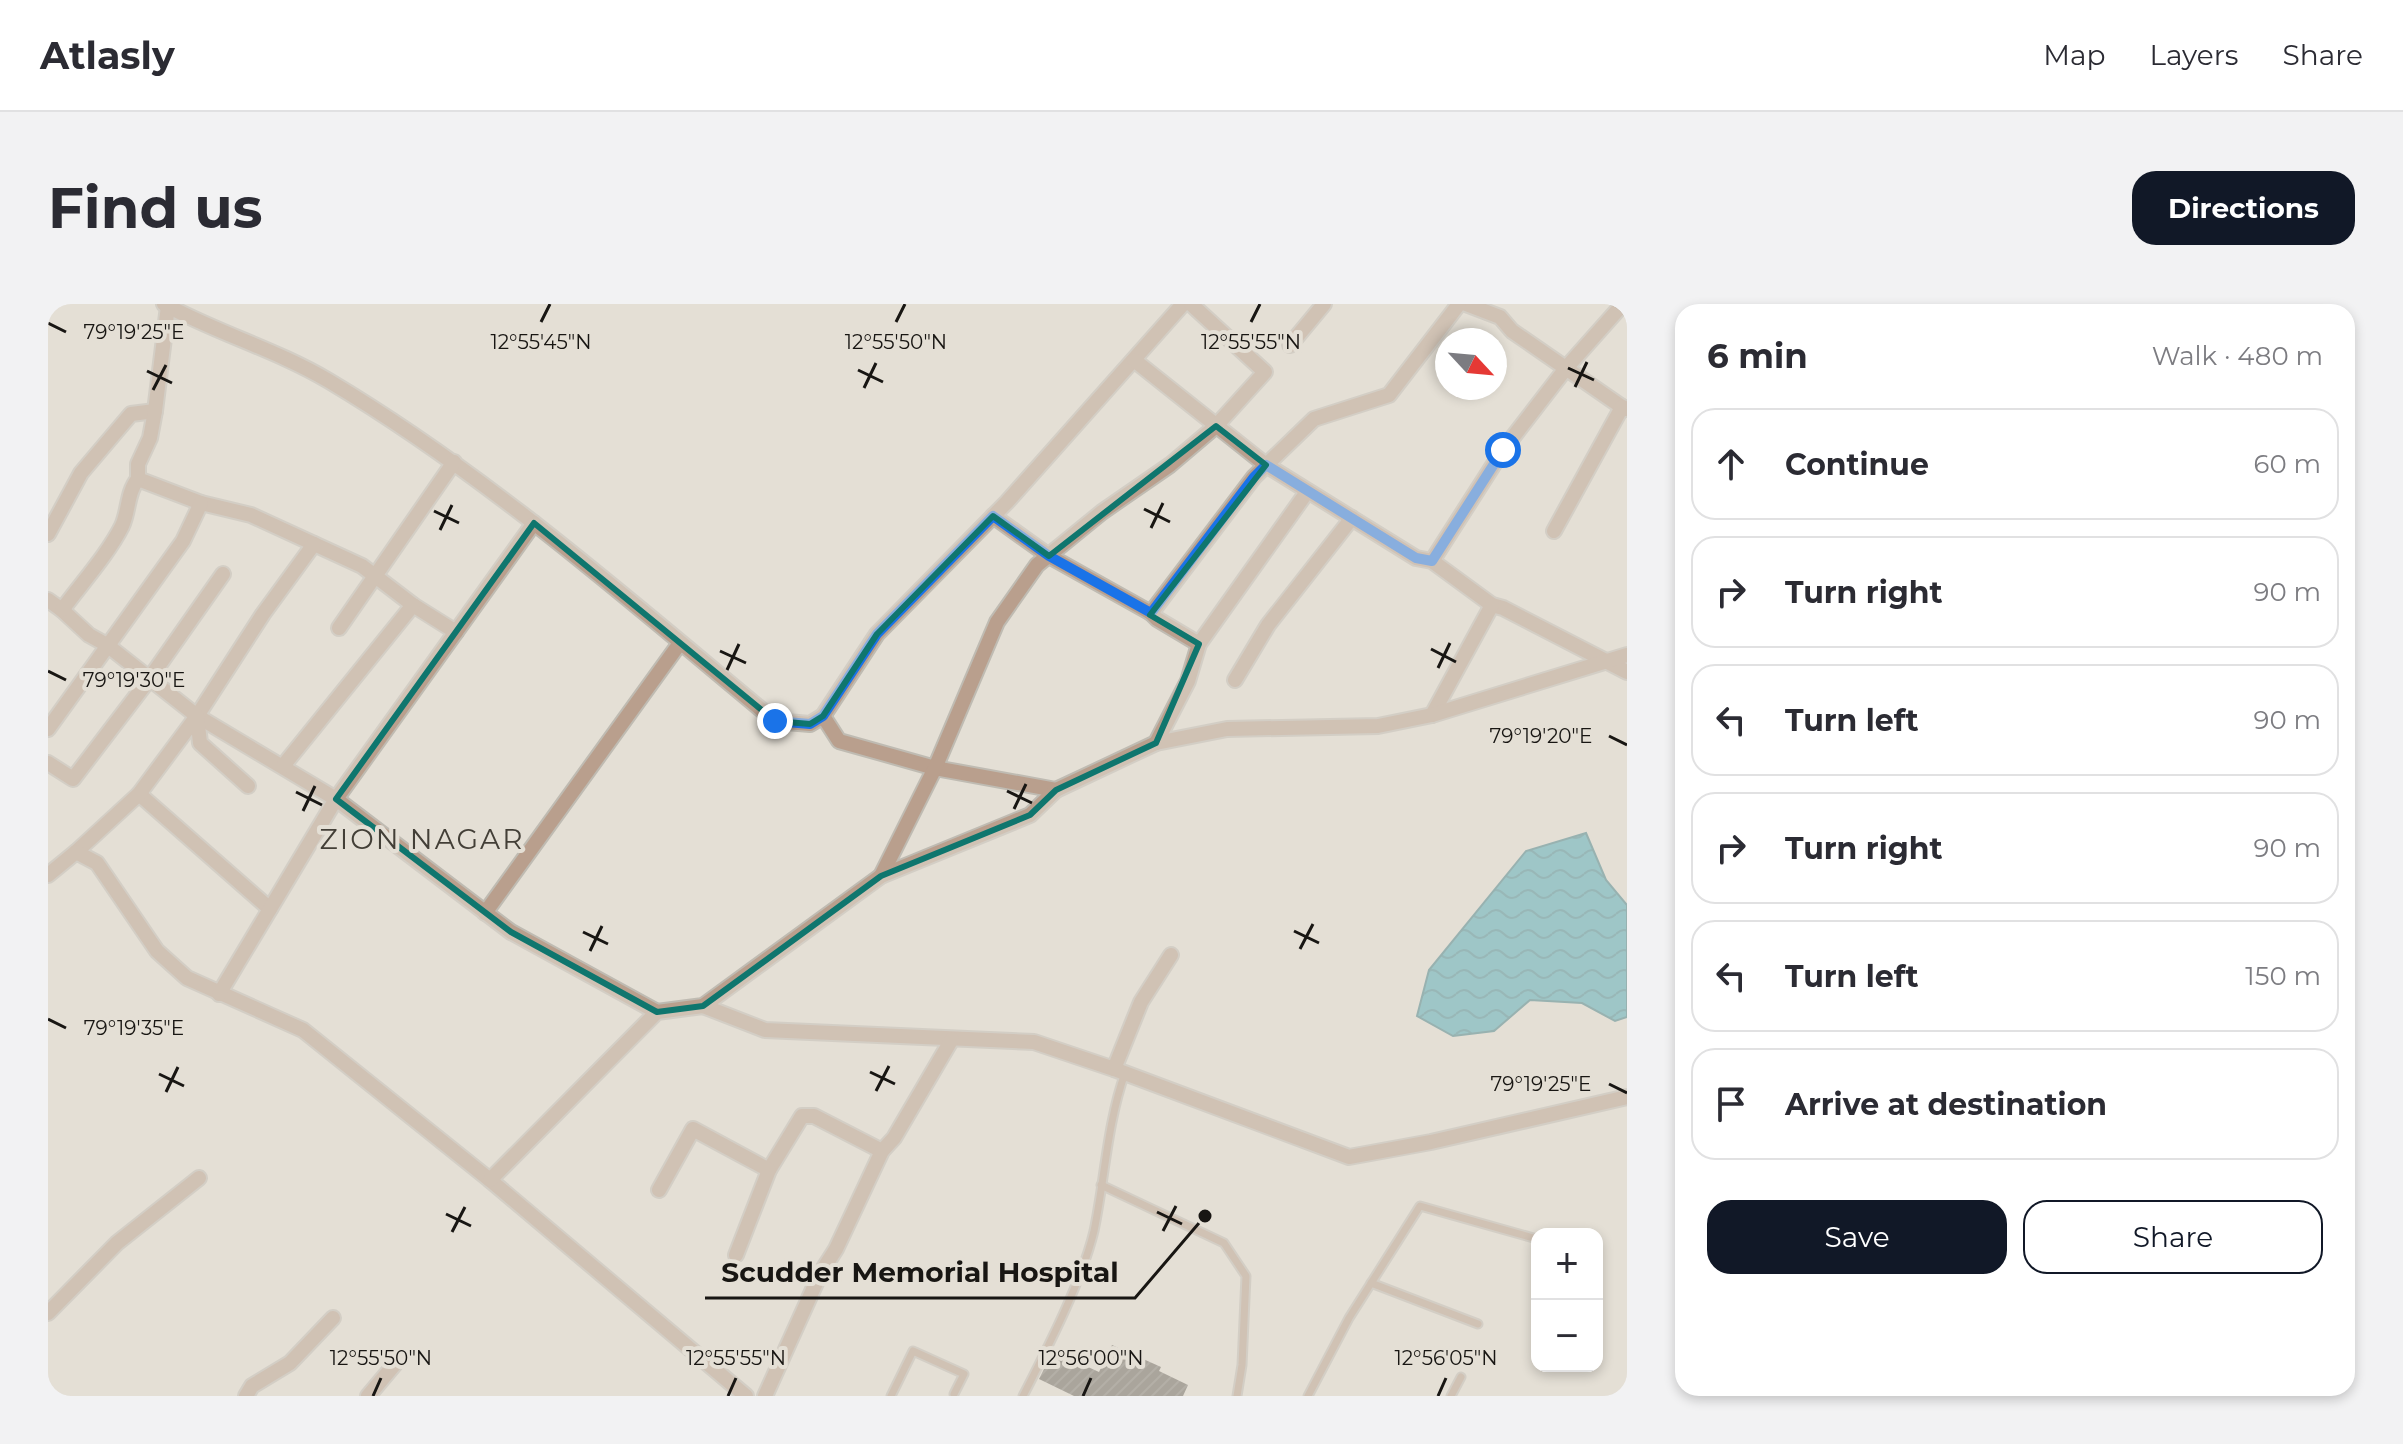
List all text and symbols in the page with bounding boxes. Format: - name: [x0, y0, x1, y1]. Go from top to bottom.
- text: Atlasly: [40, 32, 175, 79]
- text: Map: [2043, 38, 2106, 72]
- text: Layers: [2150, 38, 2239, 72]
- text: Share: [2283, 38, 2363, 72]
- button: Directions: [2132, 171, 2355, 245]
- text: Find us: [48, 174, 262, 242]
- text: 79°19'25"E: [84, 320, 184, 344]
- north arrow: [1435, 328, 1507, 400]
- text: 12°55'45"N: [490, 330, 592, 354]
- text: 12°55'50"N: [845, 330, 947, 354]
- text: 12°55'55"N: [1201, 330, 1301, 354]
- text: 6 min: [1707, 335, 1808, 377]
- text: Walk · 480 m: [2152, 340, 2323, 372]
- route start: [1485, 432, 1521, 468]
- icon: ahead: [1709, 442, 1753, 486]
- text: Continue: [1785, 446, 1929, 483]
- text: 60 m: [2254, 448, 2321, 480]
- icon: right: [1709, 570, 1753, 614]
- text: Turn right: [1785, 574, 1942, 611]
- text: 90 m: [2254, 576, 2321, 608]
- text: 79°19'30"E: [83, 668, 185, 692]
- icon: left: [1709, 698, 1753, 742]
- text: Turn left: [1785, 702, 1918, 739]
- route end: [757, 703, 793, 739]
- text: 90 m: [2254, 704, 2321, 736]
- text: 79°19'20"E: [1490, 724, 1592, 748]
- district label: ZION NAGAR: [320, 822, 524, 856]
- icon: right: [1709, 826, 1753, 870]
- text: Turn right: [1785, 830, 1942, 867]
- text: 90 m: [2254, 832, 2321, 864]
- icon: left: [1709, 954, 1753, 998]
- text: Turn left: [1785, 958, 1918, 995]
- text: 150 m: [2245, 960, 2321, 992]
- text: 79°19'35"E: [84, 1016, 184, 1040]
- text: 79°19'25"E: [1491, 1072, 1591, 1096]
- icon: arrive: [1709, 1082, 1753, 1126]
- text: Arrive at destination: [1785, 1086, 2107, 1123]
- button: Save: [1707, 1200, 2007, 1274]
- button: Share: [2023, 1200, 2323, 1274]
- map controls: [1531, 1228, 1603, 1372]
- button: +: [1531, 1228, 1603, 1300]
- callout: Scudder Memorial Hospital: [705, 1246, 1135, 1298]
- text: Scudder Memorial Hospital: [721, 1255, 1119, 1289]
- button: −: [1531, 1300, 1603, 1372]
- text: 12°55'50"N: [330, 1346, 432, 1370]
- text: 12°55'55"N: [686, 1346, 786, 1370]
- text: 12°56'00"N: [1038, 1346, 1144, 1370]
- text: 12°56'05"N: [1395, 1346, 1497, 1370]

